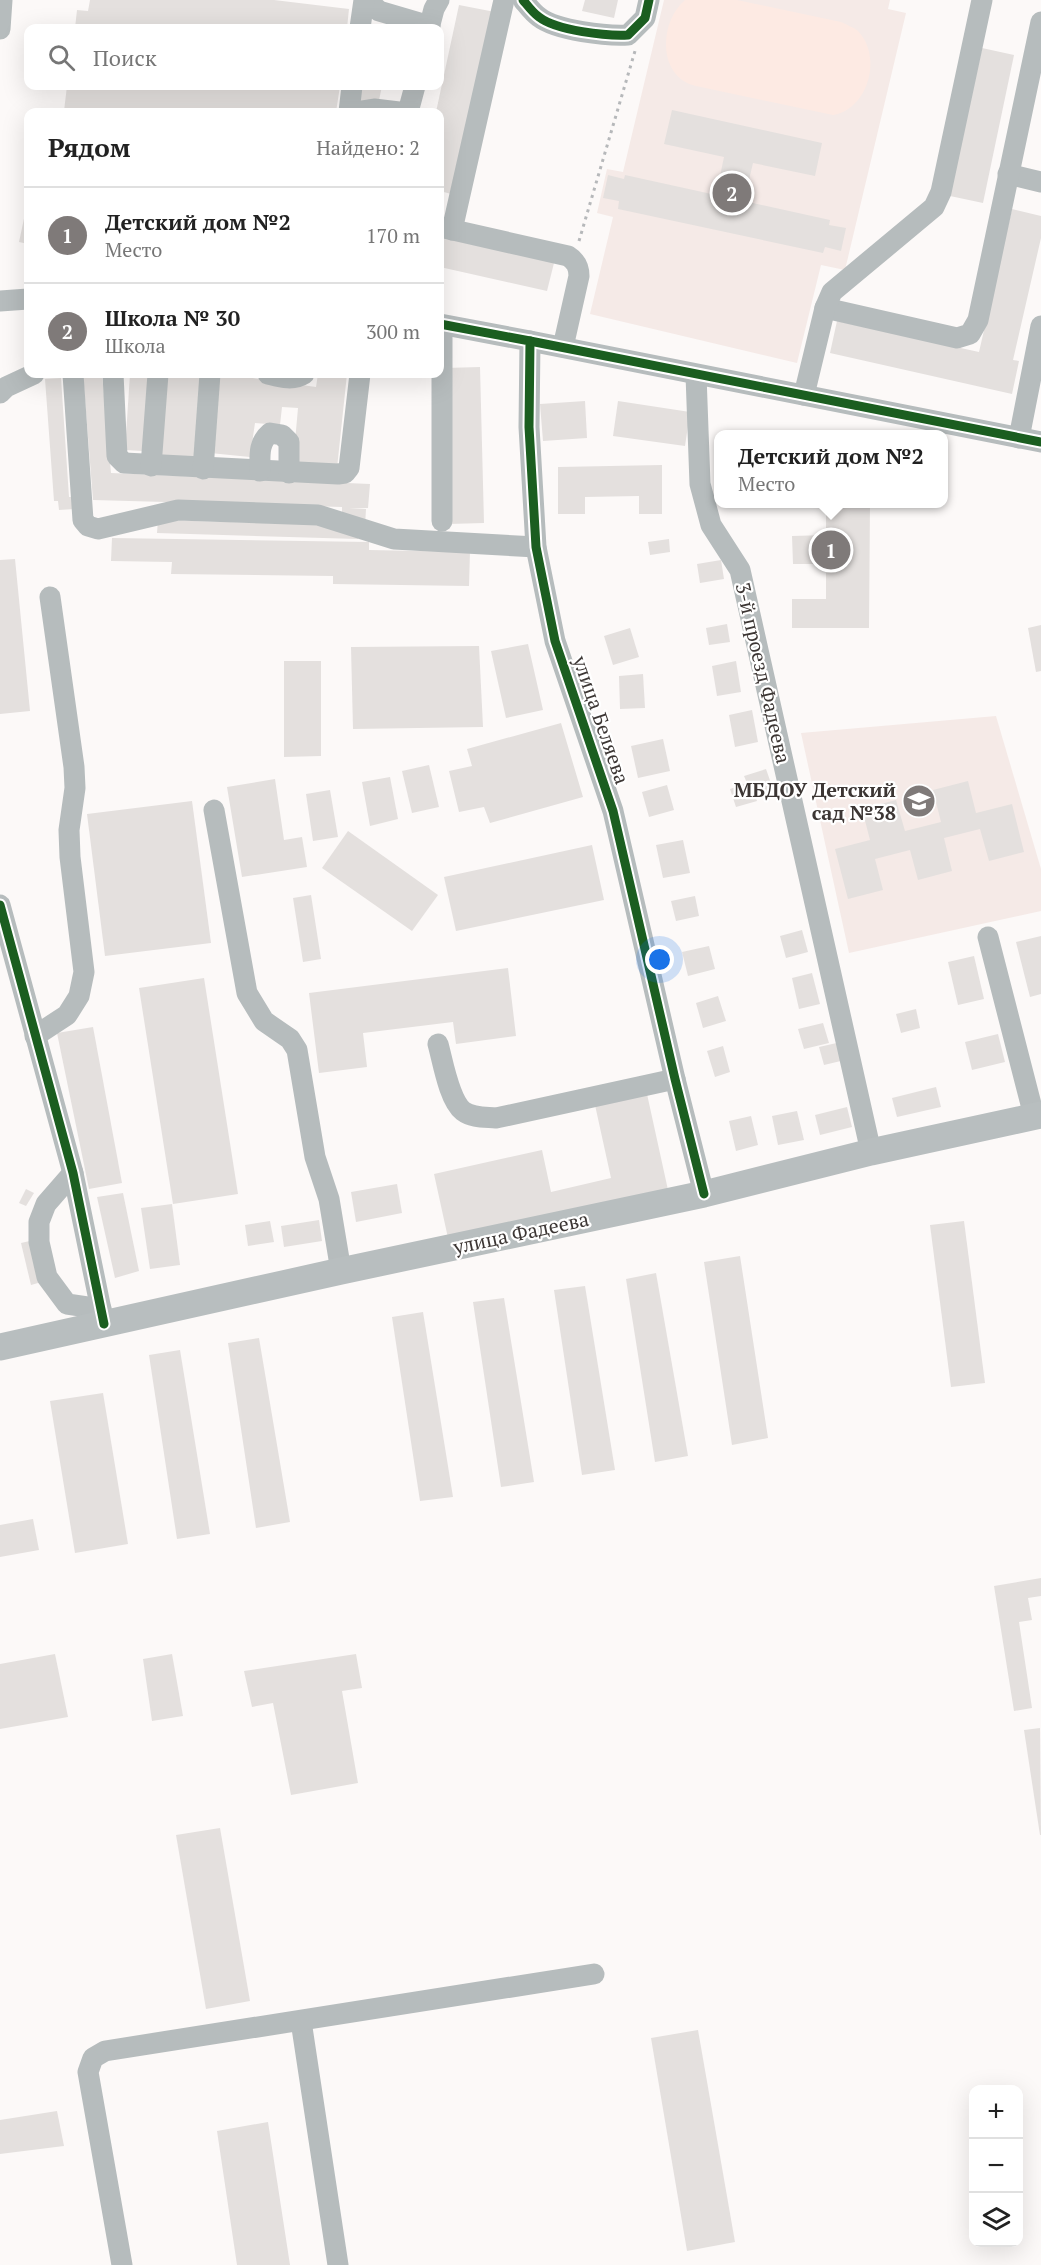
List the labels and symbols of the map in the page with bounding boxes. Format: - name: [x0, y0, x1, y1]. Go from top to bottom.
- pin: 2: [712, 170, 752, 216]
- pin: 1: [812, 528, 850, 572]
- street label: 3-й проезд Фадеева: [730, 580, 797, 766]
- street label: улица Беляева: [567, 651, 636, 788]
- place label: МБДОУ Детский сад №38: [734, 776, 896, 826]
- school or university icon: МБДОУ Детский сад №38: [901, 783, 937, 819]
- your location: [645, 945, 674, 974]
- street label: улица Фадеева: [450, 1205, 591, 1260]

